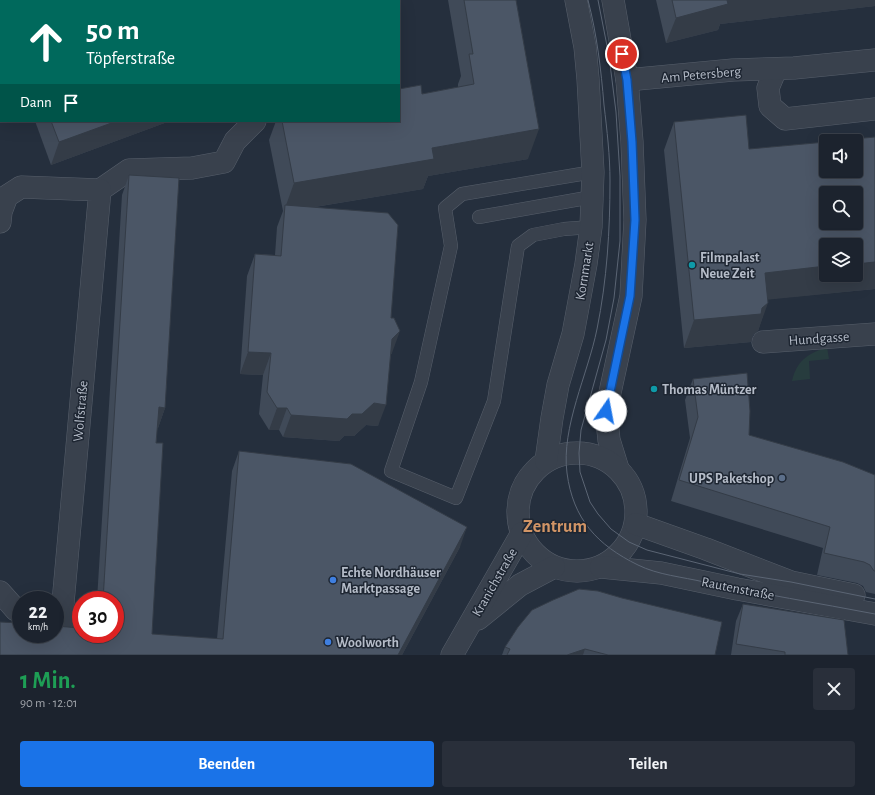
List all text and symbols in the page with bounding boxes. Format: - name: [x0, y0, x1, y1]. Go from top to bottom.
- icon: ahead: [20, 16, 72, 68]
- text: 50 m: [86, 17, 140, 45]
- pin: [605, 37, 639, 71]
- icon: arrive: [611, 43, 633, 65]
- text: Töpferstraße: [86, 50, 175, 68]
- street label: Am Petersberg: [661, 65, 742, 85]
- icon: arrive: [60, 92, 82, 114]
- text: Dann: [20, 95, 52, 110]
- map controls: [819, 134, 863, 282]
- button: sound: [819, 134, 863, 178]
- button: search: [819, 186, 863, 230]
- button: layers: [819, 238, 863, 282]
- street label: Kornmarkt: [573, 241, 597, 301]
- place label: Filmpalast Neue Zeit: [700, 251, 760, 281]
- marker: Filmpalast Neue Zeit: [687, 260, 697, 270]
- street label: Hundgasse: [788, 330, 850, 348]
- street label: Wolfstraße: [71, 380, 91, 442]
- place label: Thomas Müntzer: [662, 383, 757, 397]
- marker: Thomas Müntzer: [649, 384, 659, 394]
- position arrow: [585, 390, 627, 432]
- place label: UPS Paketshop: [689, 472, 774, 486]
- marker: UPS Paketshop: [777, 473, 787, 483]
- district label: Zentrum: [523, 518, 587, 536]
- street label: Kranichstraße: [470, 546, 520, 619]
- place label: Echte Nordhäuser Marktpassage: [341, 566, 441, 596]
- marker: Echte Nordhäuser Marktpassage: [328, 575, 338, 585]
- street label: Rautenstraße: [700, 575, 775, 603]
- speed limit sign: 30: [72, 591, 124, 643]
- text: 22: [29, 602, 47, 622]
- text: km/h: [28, 622, 48, 632]
- place label: Woolworth: [336, 636, 399, 650]
- marker: Woolworth: [323, 637, 333, 647]
- button: close: [813, 668, 855, 710]
- text: 1 Min.: [20, 669, 76, 693]
- text: 90 m · 12:01: [20, 697, 78, 710]
- button: Beenden: [20, 741, 434, 787]
- button: Teilen: [442, 741, 855, 787]

